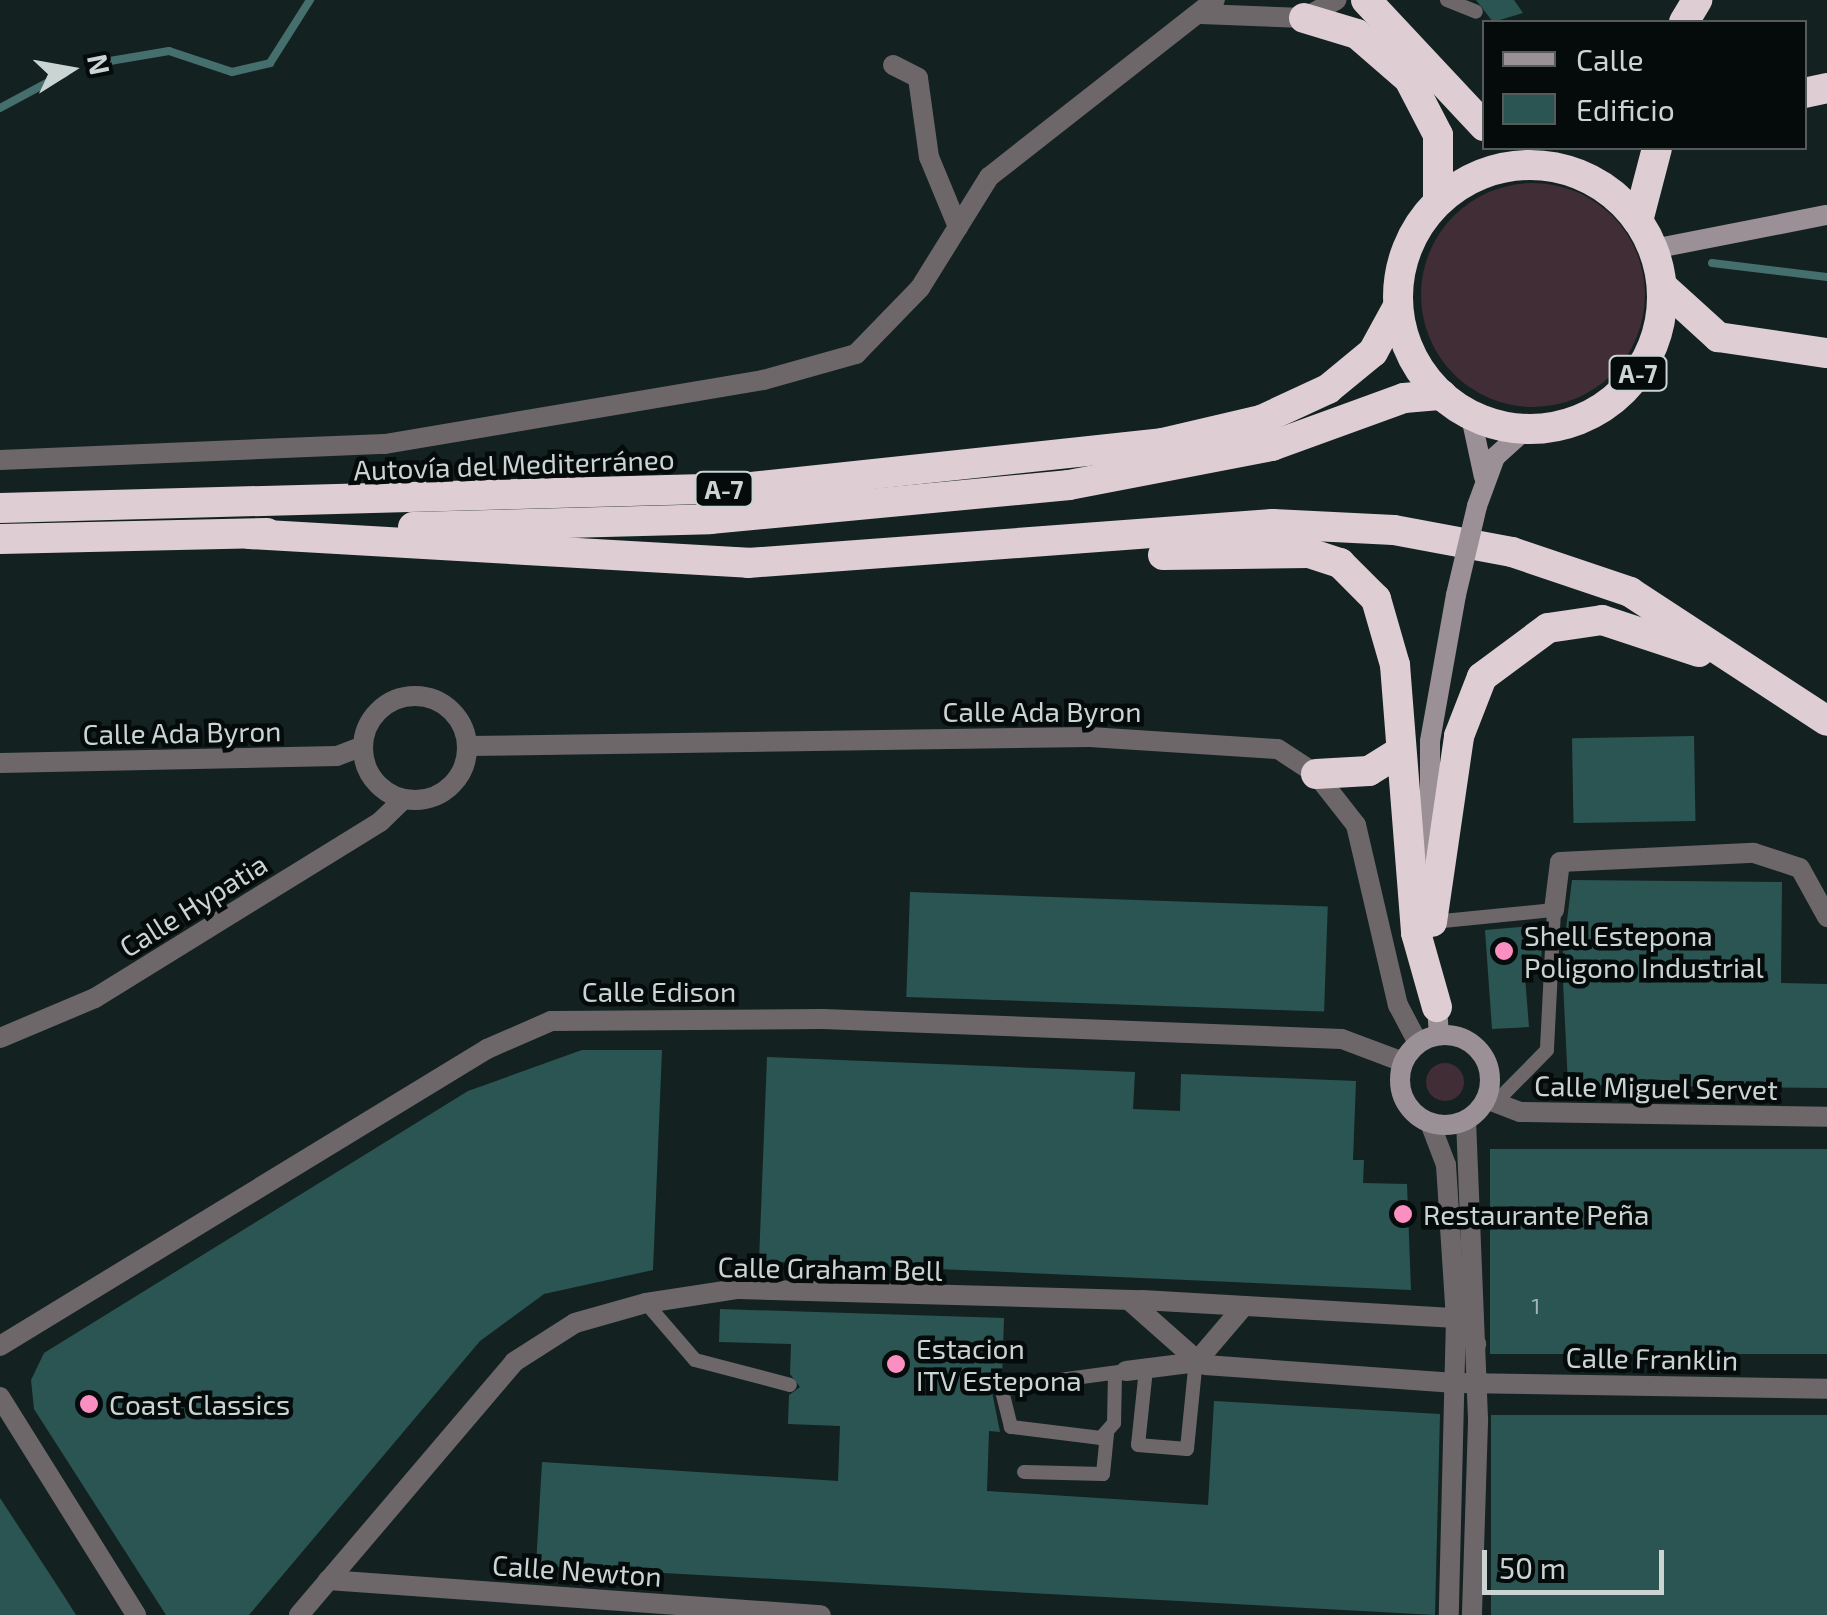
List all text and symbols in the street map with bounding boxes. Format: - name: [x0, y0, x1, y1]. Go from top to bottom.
- north arrow: [20, 20, 120, 120]
- legend: [1482, 20, 1807, 150]
- text: Calle: [1576, 41, 1644, 77]
- text: N: [81, 51, 118, 77]
- text: Edificio: [1576, 91, 1675, 127]
- road number: A-7: [1608, 353, 1668, 393]
- street label: Autovía del Mediterráneo: [352, 442, 676, 486]
- road number: A-7: [694, 469, 754, 509]
- street label: Calle Ada Byron: [942, 694, 1142, 728]
- street label: Calle Ada Byron: [82, 713, 282, 751]
- street label: Calle Hypatia: [113, 846, 273, 964]
- place label: Shell Estepona Poligono Industrial: [1524, 918, 1764, 984]
- marker: Shell Estepona Poligono Industrial: [1493, 940, 1515, 962]
- street label: Calle Edison: [582, 974, 736, 1008]
- street label: Calle Miguel Servet: [1534, 1068, 1778, 1106]
- place label: Restaurante Peña: [1423, 1197, 1649, 1231]
- marker: Restaurante Peña: [1392, 1203, 1414, 1225]
- street label: Calle Graham Bell: [717, 1249, 943, 1287]
- house number: 1: [1532, 1293, 1540, 1319]
- place label: Estacion ITV Estepona: [916, 1331, 1082, 1397]
- street label: Calle Franklin: [1565, 1340, 1739, 1376]
- marker: Estacion ITV Estepona: [885, 1353, 907, 1375]
- place label: Coast Classics: [109, 1387, 290, 1421]
- marker: Coast Classics: [78, 1393, 100, 1415]
- scale bar: [1487, 1530, 1670, 1592]
- street label: Calle Newton: [491, 1547, 663, 1593]
- text: 50 m: [1499, 1549, 1566, 1585]

